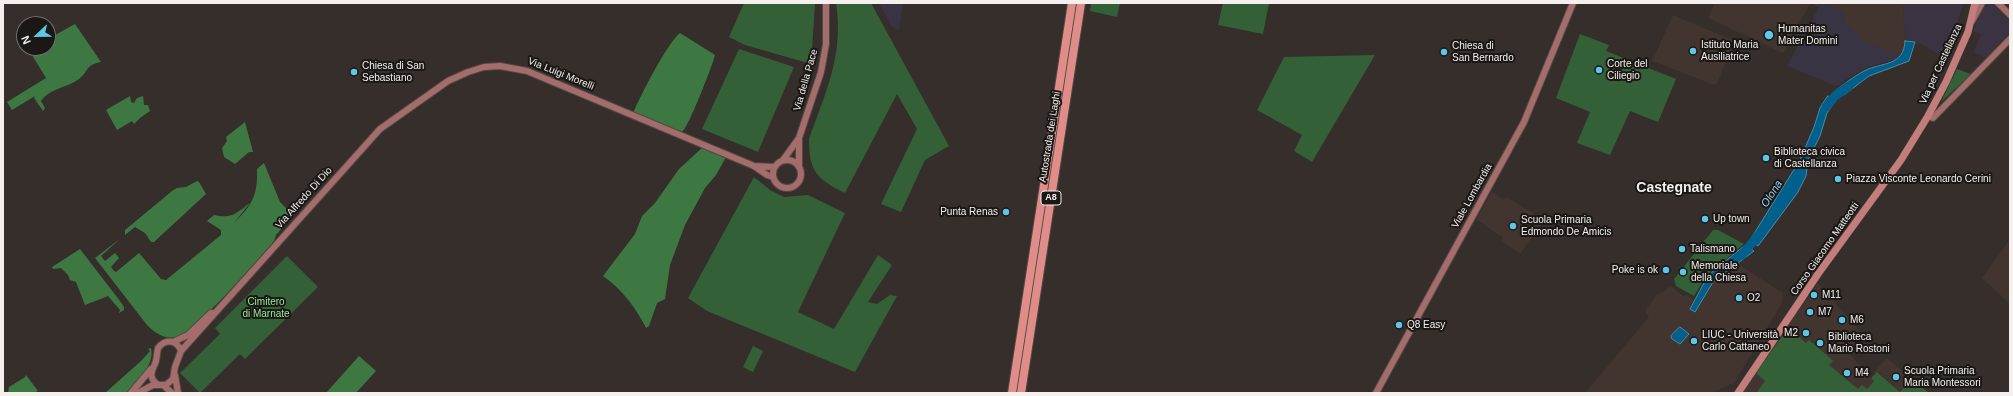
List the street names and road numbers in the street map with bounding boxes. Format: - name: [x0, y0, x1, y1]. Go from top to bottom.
- street label: Via per Castellanza: [1917, 22, 1965, 106]
- street label: Via della Pace: [791, 48, 821, 112]
- street label: Via Luigi Morelli: [526, 55, 596, 93]
- street label: Autostrada dei Laghi: [1037, 91, 1063, 183]
- street label: Viale Lombardia: [1449, 162, 1495, 230]
- street label: Via Alfredo Di Dio: [273, 165, 335, 231]
- road number: A8: [1041, 191, 1061, 205]
- street label: Corso Giacomo Matteotti: [1788, 200, 1862, 298]

